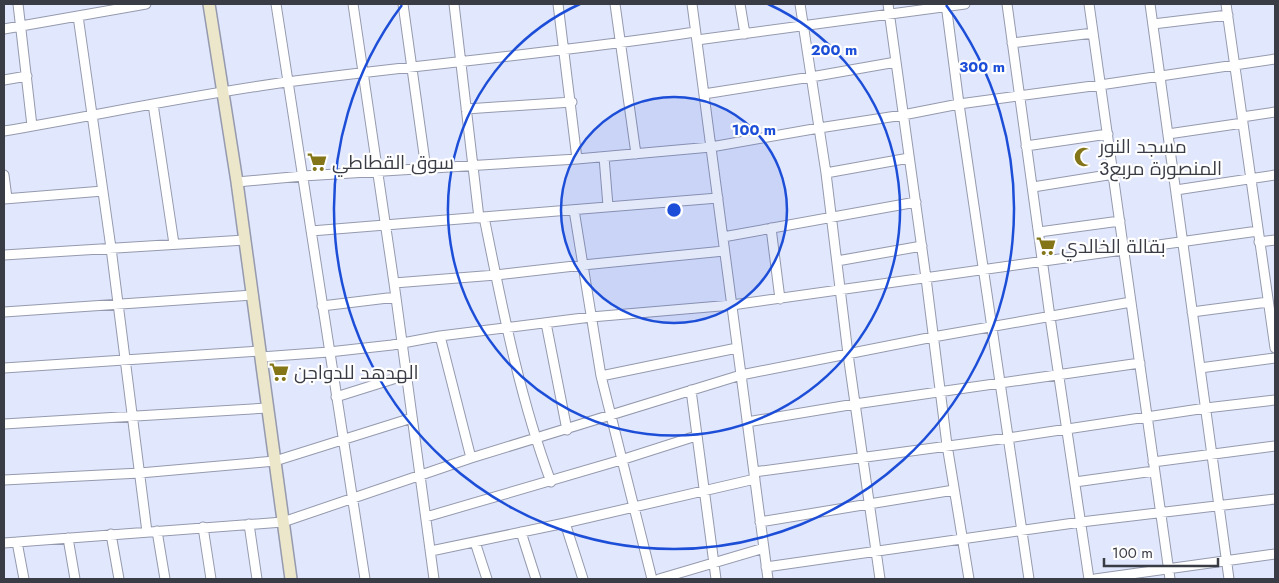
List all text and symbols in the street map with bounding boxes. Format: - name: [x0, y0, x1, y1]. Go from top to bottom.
- text: 200 m: [811, 39, 857, 61]
- text: 300 m: [959, 56, 1005, 78]
- text: 100 m: [732, 119, 776, 141]
- place label: مسجد النور المنصورة مربع3: [1098, 133, 1222, 182]
- mosque icon: مسجد النور المنصورة مربع3: [1073, 146, 1095, 168]
- place label: سوق القطاطي: [332, 149, 454, 177]
- supermarket icon: سوق القطاطي: [306, 151, 328, 173]
- centre of rings: [665, 201, 683, 219]
- place label: بقالة الخالدي: [1061, 233, 1166, 261]
- supermarket icon: بقالة الخالدي: [1035, 235, 1057, 257]
- place label: الهدهد للدواجن: [294, 359, 419, 386]
- supermarket icon: الهدهد للدواجن: [268, 361, 290, 383]
- scale bar: [1104, 536, 1218, 568]
- text: 100 m: [1112, 542, 1153, 564]

